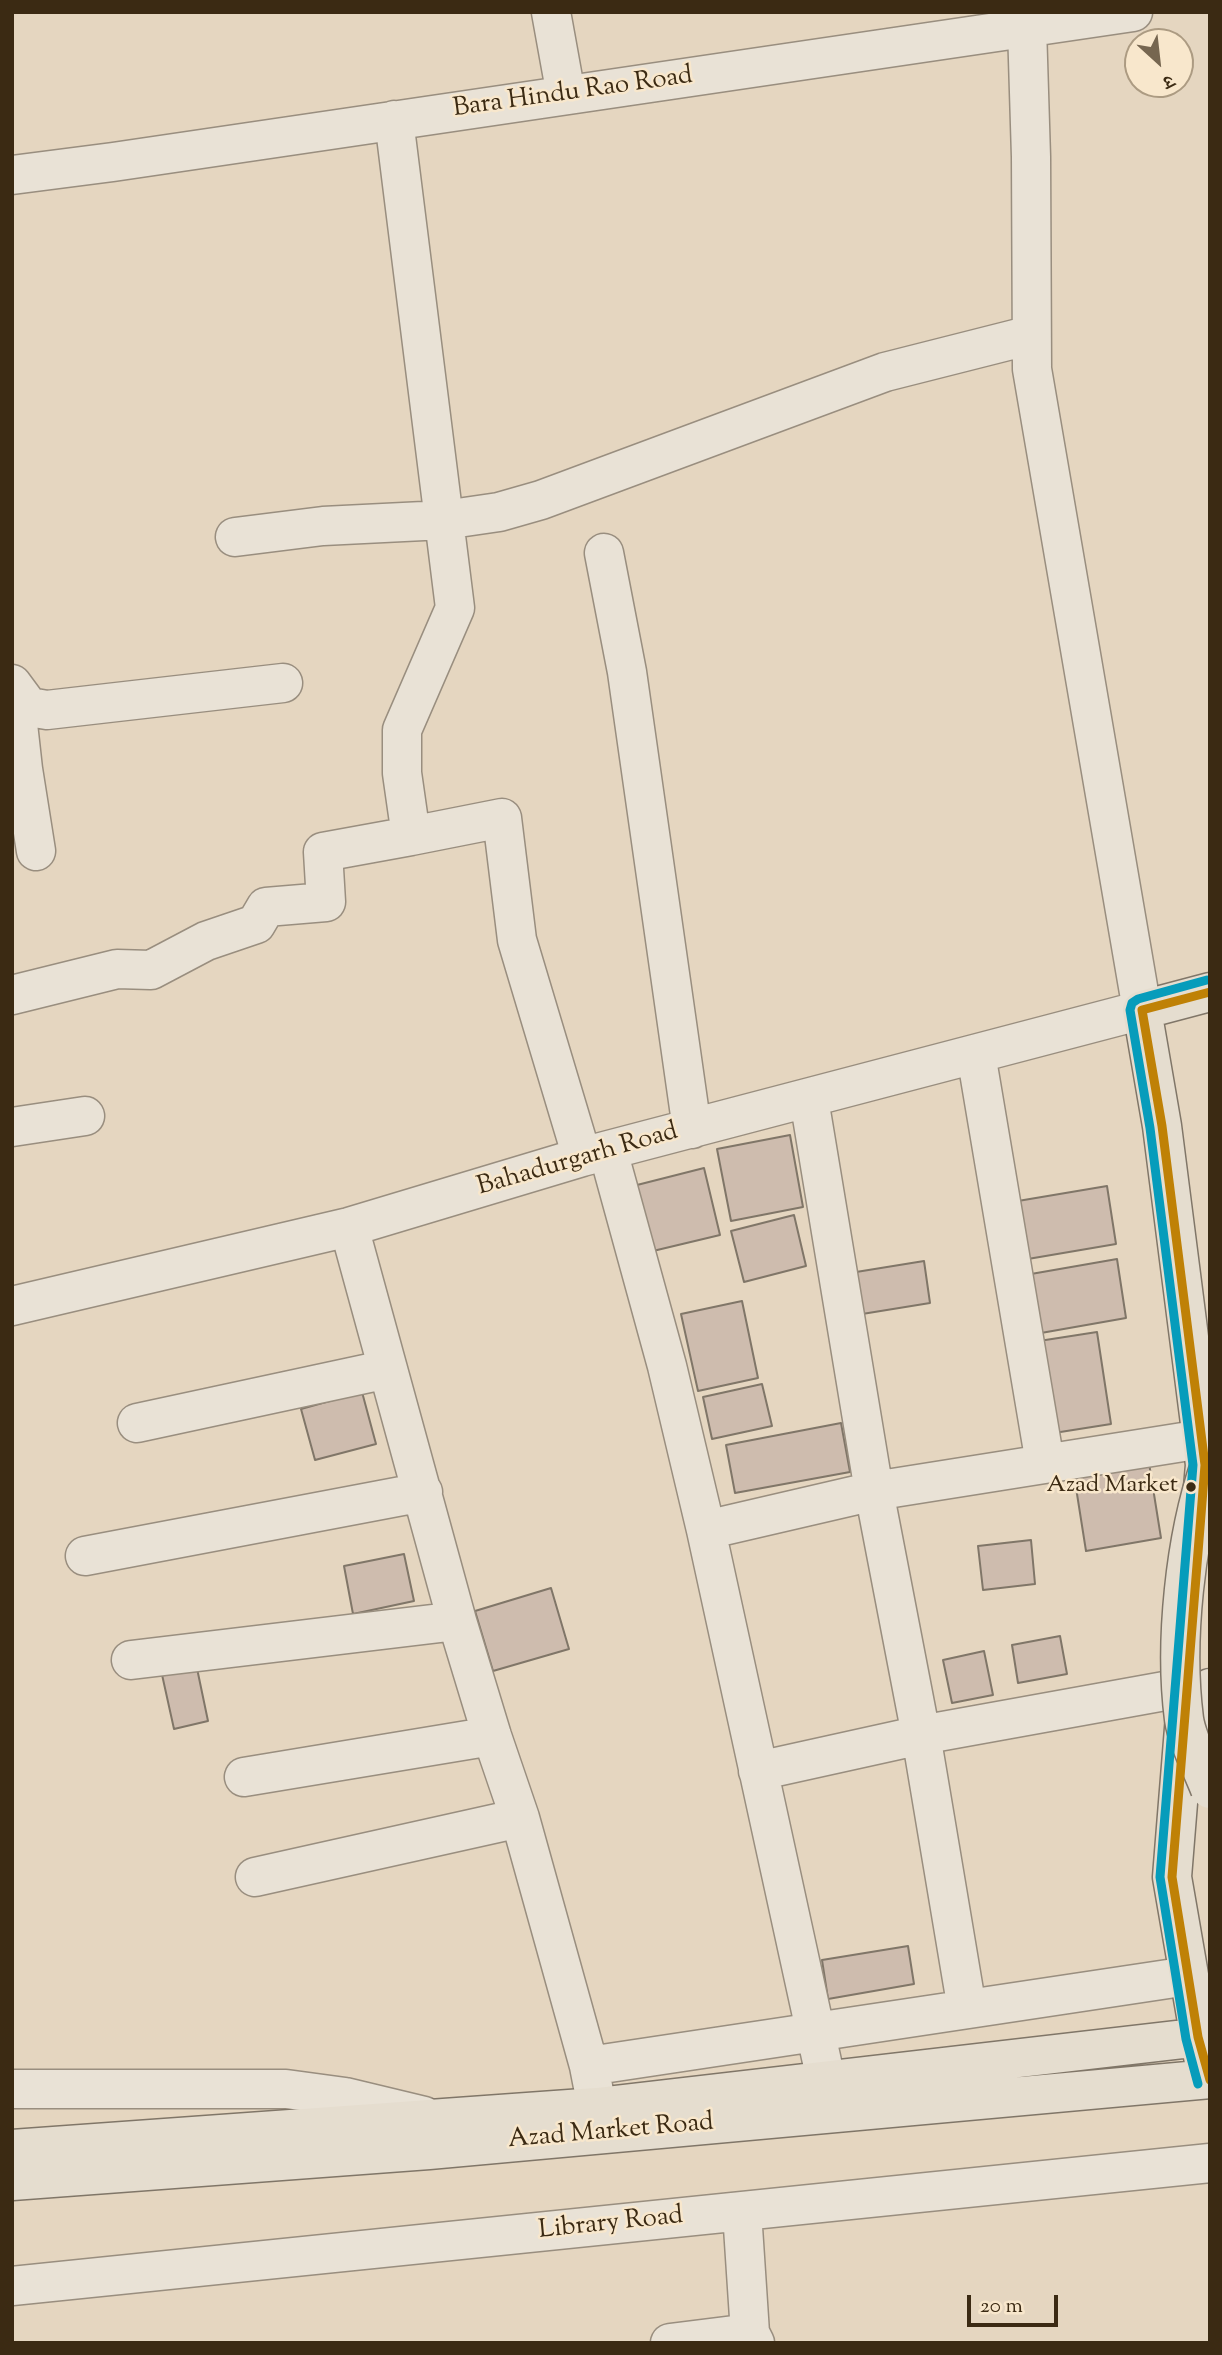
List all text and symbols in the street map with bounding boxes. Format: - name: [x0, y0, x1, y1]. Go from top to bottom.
- north arrow: [1124, 28, 1194, 98]
- street label: Bara Hindu Rao Road: [451, 62, 695, 126]
- text: उ: [1157, 66, 1178, 95]
- street label: Bahadurgarh Road: [474, 1117, 682, 1205]
- place label: Azad Market: [1046, 1473, 1178, 1501]
- marker: Azad Market: [1184, 1480, 1198, 1494]
- street label: Azad Market Road: [507, 2108, 715, 2158]
- street label: Library Road: [537, 2202, 685, 2248]
- scale bar: [970, 2282, 1061, 2326]
- text: 20 m: [980, 2292, 1023, 2322]

